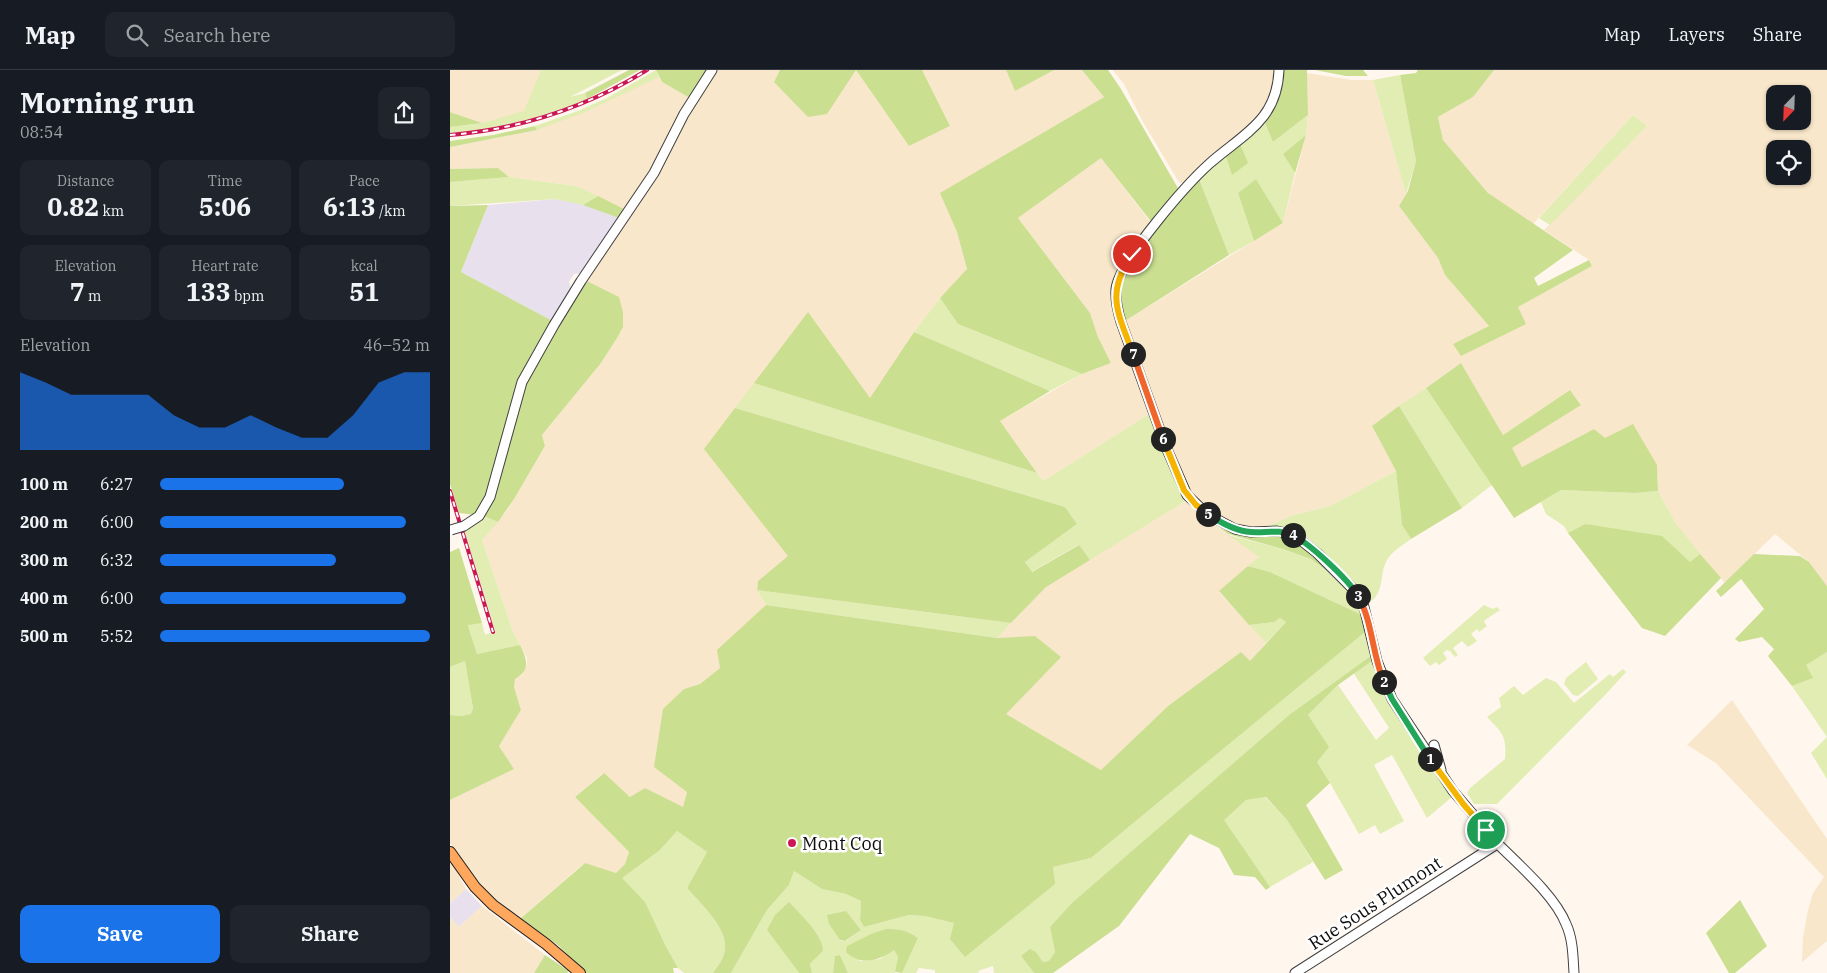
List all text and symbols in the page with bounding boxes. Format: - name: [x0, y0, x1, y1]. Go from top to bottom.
- search box: [105, 12, 455, 57]
- text: Map: [25, 19, 75, 51]
- icon: search: [123, 21, 151, 49]
- text: Search here: [163, 23, 270, 47]
- text: Map: [1604, 23, 1641, 46]
- text: Layers: [1669, 23, 1725, 46]
- text: Share: [1753, 23, 1802, 46]
- text: Morning run: [20, 84, 195, 121]
- north arrow: [1766, 85, 1811, 130]
- map controls: [1766, 85, 1811, 185]
- button: share: [378, 87, 430, 139]
- text: 08:54: [20, 122, 63, 142]
- button: locate: [1766, 140, 1811, 185]
- text: Distance: [57, 172, 114, 190]
- text: Time: [208, 172, 242, 190]
- text: Pace: [349, 172, 380, 190]
- text: 0.82: [47, 190, 99, 223]
- text: 5:06: [199, 190, 251, 223]
- text: 6:13: [323, 190, 376, 223]
- text: km: [99, 202, 124, 220]
- text: /km: [376, 202, 406, 220]
- pin: [1111, 233, 1153, 275]
- icon: check: [1118, 240, 1146, 268]
- text: Elevation: [55, 257, 117, 275]
- text: Heart rate: [191, 257, 258, 275]
- text: kcal: [351, 257, 378, 275]
- text: 7: [70, 275, 85, 308]
- text: 133: [186, 275, 231, 308]
- text: 51: [349, 275, 379, 308]
- text: m: [85, 287, 101, 305]
- text: bpm: [231, 287, 264, 305]
- text: Elevation: [20, 335, 90, 355]
- text: 46–52 m: [363, 335, 430, 355]
- pin: 7: [1120, 342, 1146, 366]
- text: 7: [1129, 345, 1138, 363]
- pin: 6: [1150, 426, 1176, 452]
- text: 6: [1159, 430, 1168, 448]
- text: 100 m: [20, 474, 68, 494]
- text: 6:27: [100, 474, 133, 494]
- pin: 5: [1196, 502, 1220, 526]
- text: 5: [1204, 505, 1213, 523]
- text: 200 m: [20, 512, 68, 532]
- text: 6:00: [100, 512, 133, 532]
- pin: 4: [1280, 522, 1306, 548]
- text: 4: [1289, 526, 1298, 544]
- text: 300 m: [20, 550, 68, 570]
- text: 6:32: [100, 550, 133, 570]
- pin: 3: [1346, 584, 1370, 608]
- text: 3: [1354, 587, 1363, 605]
- text: 400 m: [20, 588, 68, 608]
- text: 6:00: [100, 588, 133, 608]
- text: 500 m: [20, 626, 68, 646]
- text: 5:52: [100, 626, 133, 646]
- pin: 2: [1372, 670, 1396, 694]
- text: 2: [1380, 673, 1389, 691]
- pin: 1: [1418, 746, 1442, 772]
- text: 1: [1426, 750, 1435, 768]
- pin: [1465, 809, 1507, 851]
- icon: arrive: [1472, 816, 1500, 844]
- place label: Mont Coq: [802, 832, 883, 855]
- marker: Mont Coq: [786, 837, 798, 849]
- street label: Rue Sous Plumont: [1304, 851, 1446, 955]
- button: Save: [20, 905, 220, 963]
- button: Share: [230, 905, 430, 963]

